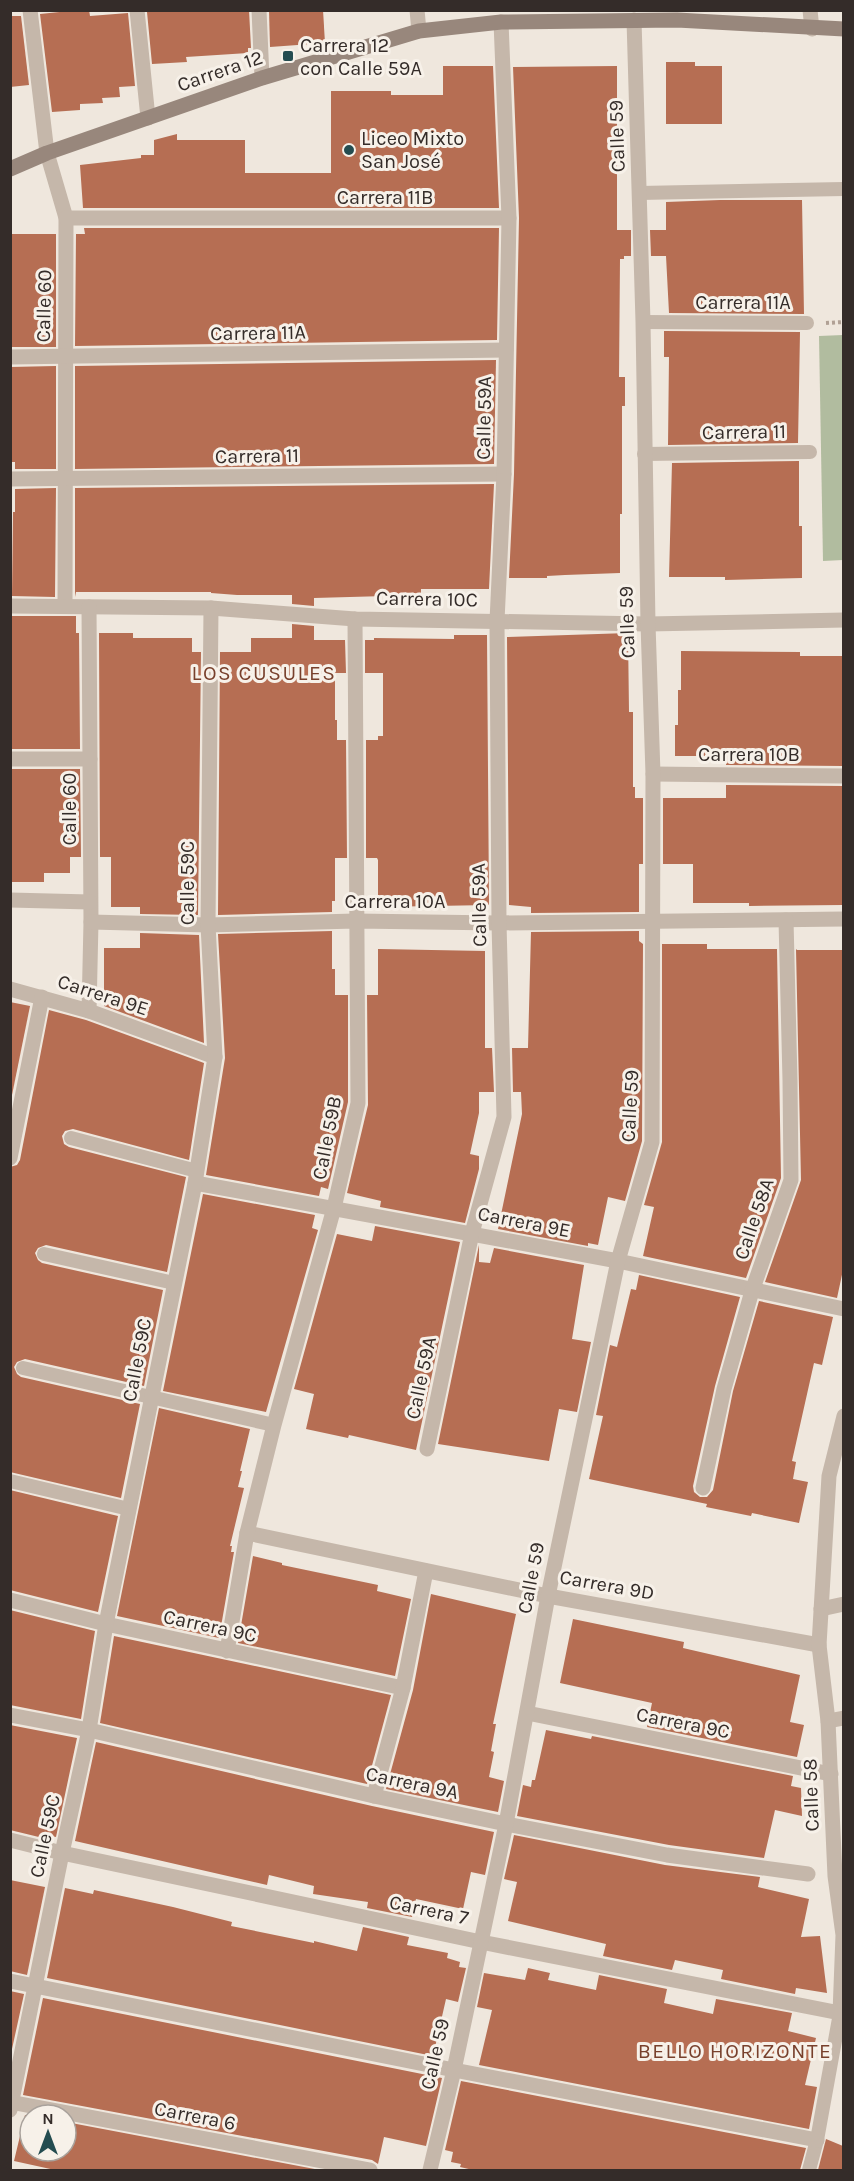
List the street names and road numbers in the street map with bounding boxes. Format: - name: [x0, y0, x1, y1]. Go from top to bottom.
- street label: Carrera 12: [174, 46, 266, 96]
- street label: Calle 59: [604, 99, 630, 173]
- street label: Carrera 11B: [337, 186, 433, 209]
- street label: Calle 60: [32, 269, 56, 343]
- street label: Carrera 11A: [695, 291, 791, 314]
- street label: Carrera 11A: [210, 321, 306, 345]
- street label: Calle 59A: [472, 376, 496, 460]
- street label: Carrera 11: [702, 420, 786, 444]
- street label: Carrera 11: [215, 444, 299, 468]
- street label: Calle 59: [614, 585, 640, 659]
- street label: Carrera 10C: [376, 587, 478, 611]
- street label: Carrera 10B: [698, 743, 800, 766]
- street label: Calle 60: [58, 773, 81, 845]
- street label: Calle 59C: [176, 841, 199, 925]
- street label: Calle 59A: [467, 863, 491, 947]
- street label: Carrera 10A: [345, 890, 445, 913]
- street label: Carrera 9E: [55, 970, 151, 1020]
- street label: Calle 59: [617, 1069, 643, 1143]
- street label: Calle 59B: [308, 1094, 346, 1182]
- street label: Calle 58A: [729, 1175, 779, 1263]
- street label: Carrera 9E: [476, 1202, 572, 1242]
- street label: Calle 59C: [118, 1316, 156, 1404]
- street label: Calle 59A: [401, 1335, 441, 1421]
- street label: Calle 59: [513, 1540, 549, 1616]
- street label: Carrera 9D: [558, 1565, 656, 1605]
- street label: Carrera 9C: [161, 1605, 259, 1647]
- street label: Carrera 9C: [634, 1703, 732, 1743]
- street label: Calle 58: [798, 1758, 824, 1832]
- street label: Carrera 9A: [364, 1762, 460, 1804]
- street label: Calle 59C: [25, 1792, 65, 1880]
- street label: Carrera 7: [387, 1890, 471, 1930]
- street label: Calle 59: [416, 2016, 454, 2092]
- street label: Carrera 6: [152, 2097, 238, 2135]

